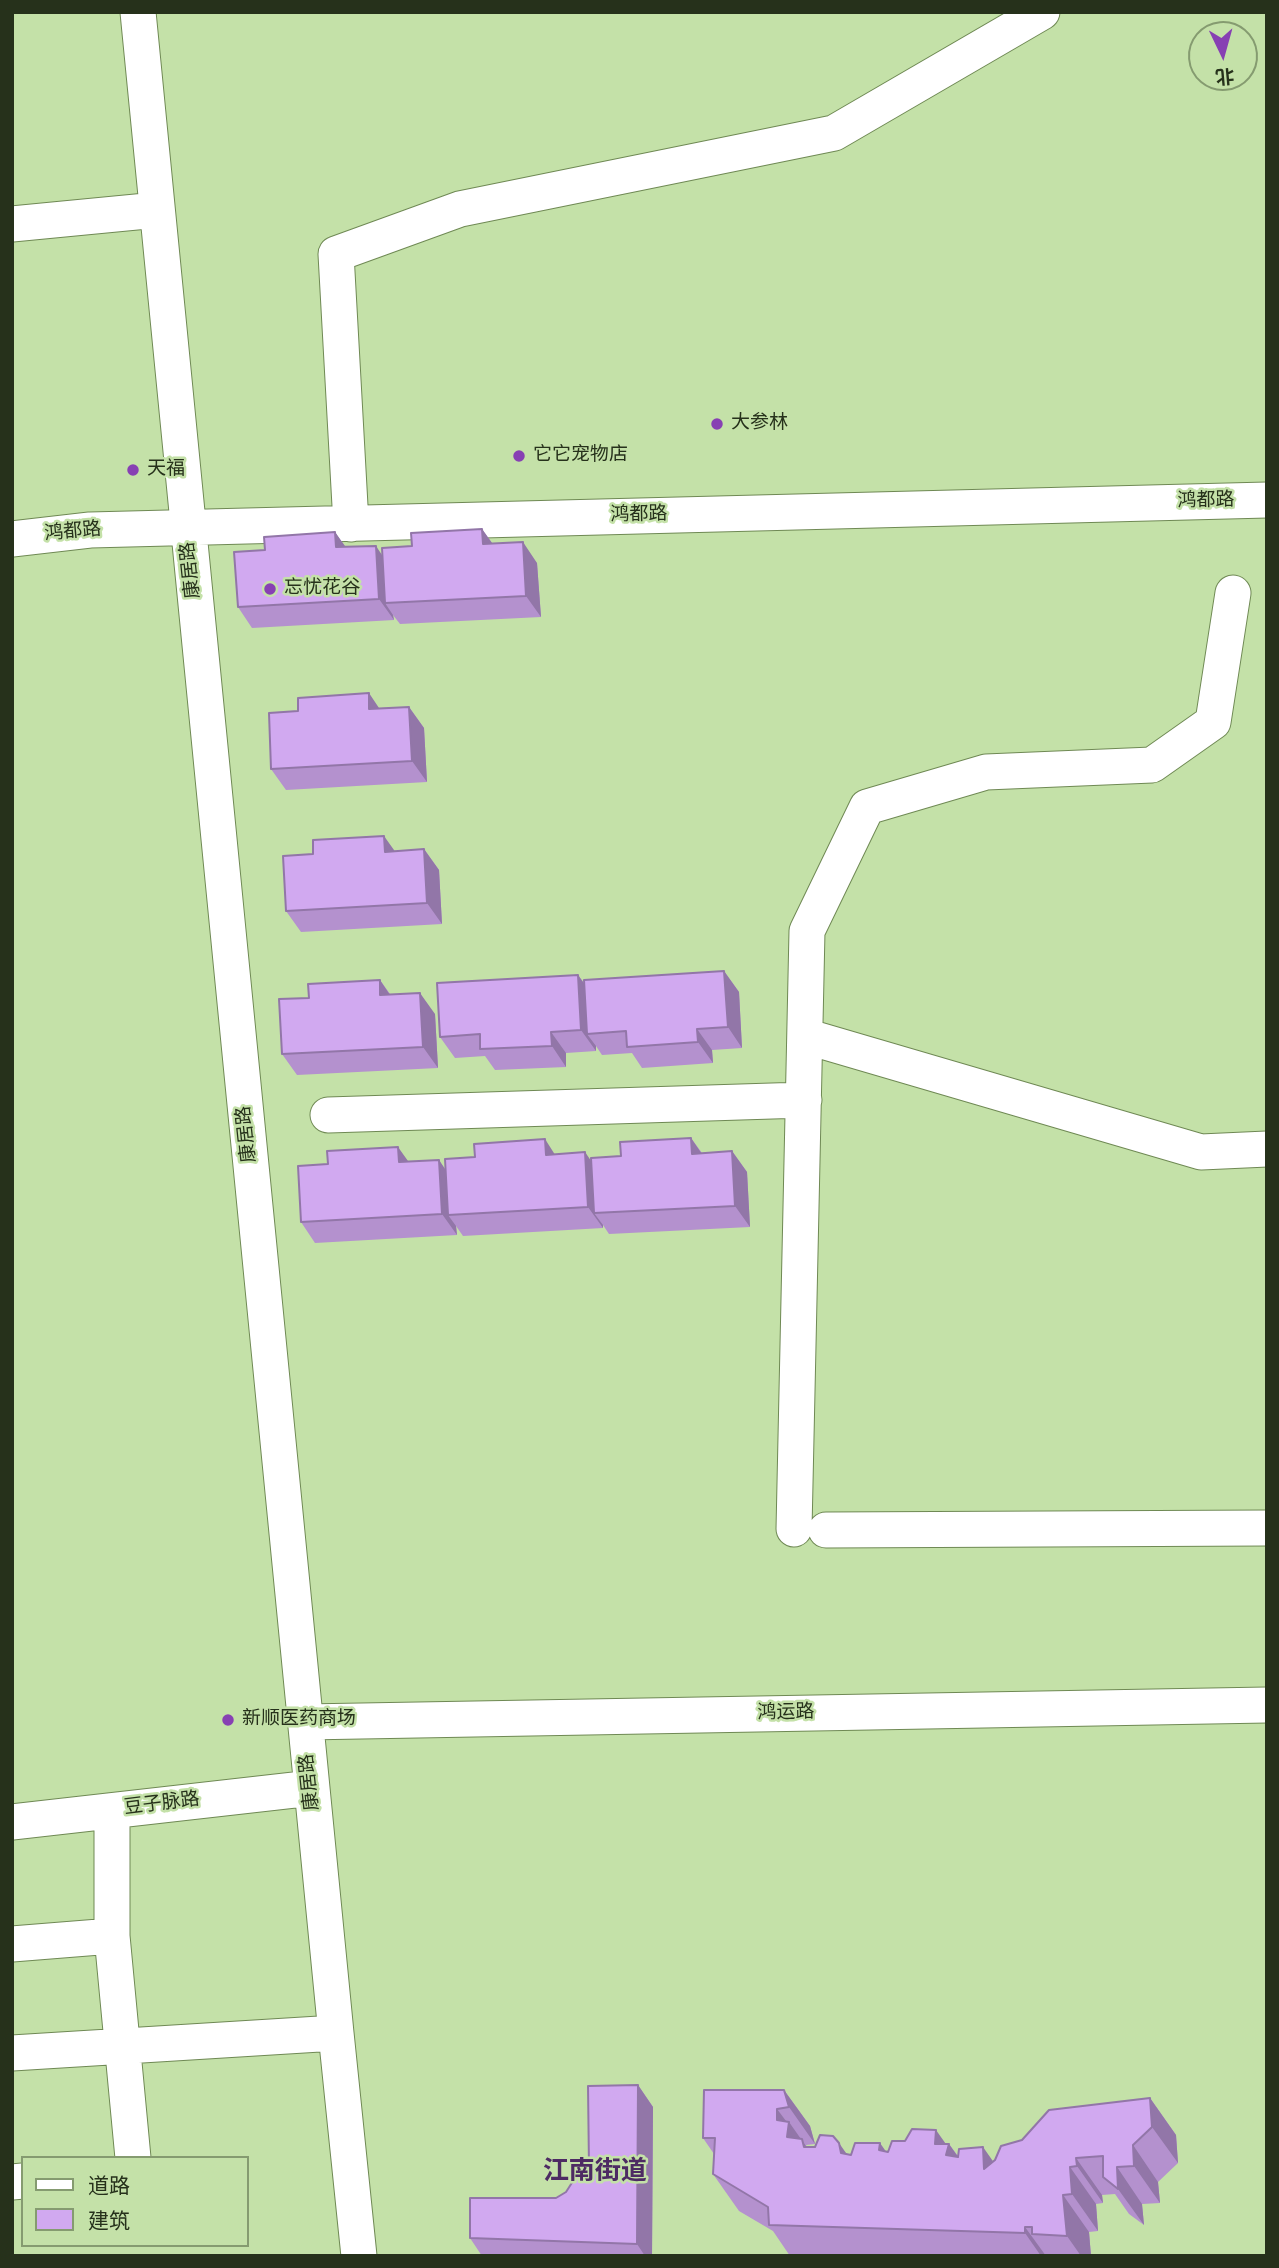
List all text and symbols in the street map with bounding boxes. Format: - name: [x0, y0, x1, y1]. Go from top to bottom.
- north arrow: [1188, 21, 1258, 91]
- text: 北: [1214, 62, 1235, 88]
- place label: 大参林: [731, 413, 788, 435]
- marker: 大参林: [709, 416, 725, 432]
- place label: 它它宠物店: [533, 445, 628, 467]
- marker: 它它宠物店: [511, 448, 527, 464]
- place label: 天福: [147, 459, 185, 481]
- marker: 天福: [125, 462, 141, 478]
- street label: 鸿都路: [1177, 490, 1235, 514]
- street label: 鸿都路: [610, 504, 668, 528]
- street label: 鸿都路: [44, 519, 102, 547]
- street label: 康居路: [178, 540, 206, 600]
- place label: 忘忧花谷: [284, 578, 360, 600]
- marker: 忘忧花谷: [262, 581, 278, 597]
- street label: 康居路: [234, 1104, 262, 1164]
- street label: 鸿运路: [757, 1702, 815, 1726]
- place label: 新顺医药商场: [242, 1709, 356, 1731]
- marker: 新顺医药商场: [220, 1712, 236, 1728]
- street label: 康居路: [297, 1752, 325, 1812]
- street label: 豆子脉路: [123, 1789, 201, 1821]
- legend: [21, 2156, 248, 2247]
- district label: 江南街道: [543, 2158, 647, 2190]
- text: 道路: [88, 2174, 130, 2201]
- text: 建筑: [88, 2209, 130, 2236]

